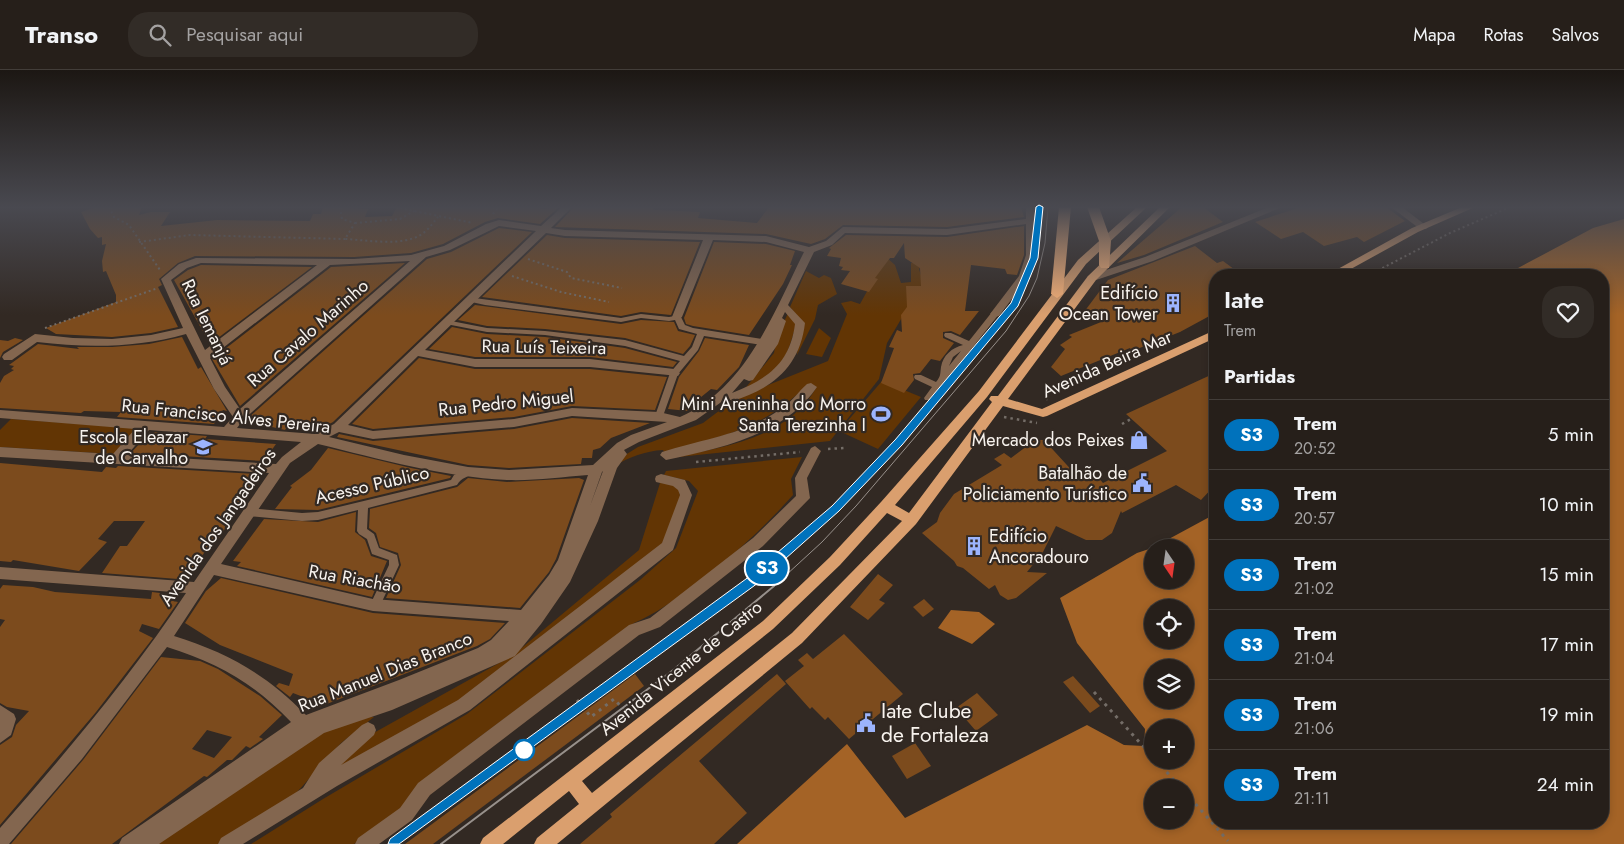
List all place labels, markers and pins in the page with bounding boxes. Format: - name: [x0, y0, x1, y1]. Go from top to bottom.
- place label: Edifício Ocean Tower: [1059, 280, 1159, 327]
- building icon: Edifício Ocean Tower: [1162, 292, 1184, 314]
- place label: Mini Areninha do Morro Santa Terezinha I: [681, 391, 866, 438]
- sports icon: Mini Areninha do Morro Santa Terezinha I: [870, 403, 892, 425]
- place label: Escola Eleazar de Carvalho: [79, 424, 189, 471]
- place label: Mercado dos Peixes: [972, 427, 1124, 453]
- shop icon: Mercado dos Peixes: [1128, 429, 1150, 451]
- school or university icon: Escola Eleazar de Carvalho: [192, 436, 214, 458]
- place label: Batalhão de Policiamento Turístico: [963, 460, 1127, 507]
- public building icon: Batalhão de Policiamento Turístico: [1131, 472, 1153, 494]
- place label: Edifício Ancoradouro: [989, 523, 1089, 570]
- building icon: Edifício Ancoradouro: [963, 535, 985, 557]
- place label: Iate Clube de Fortaleza: [881, 696, 989, 750]
- public building icon: Iate Clube de Fortaleza: [855, 712, 877, 734]
- unlabelled marker: [513, 739, 535, 761]

